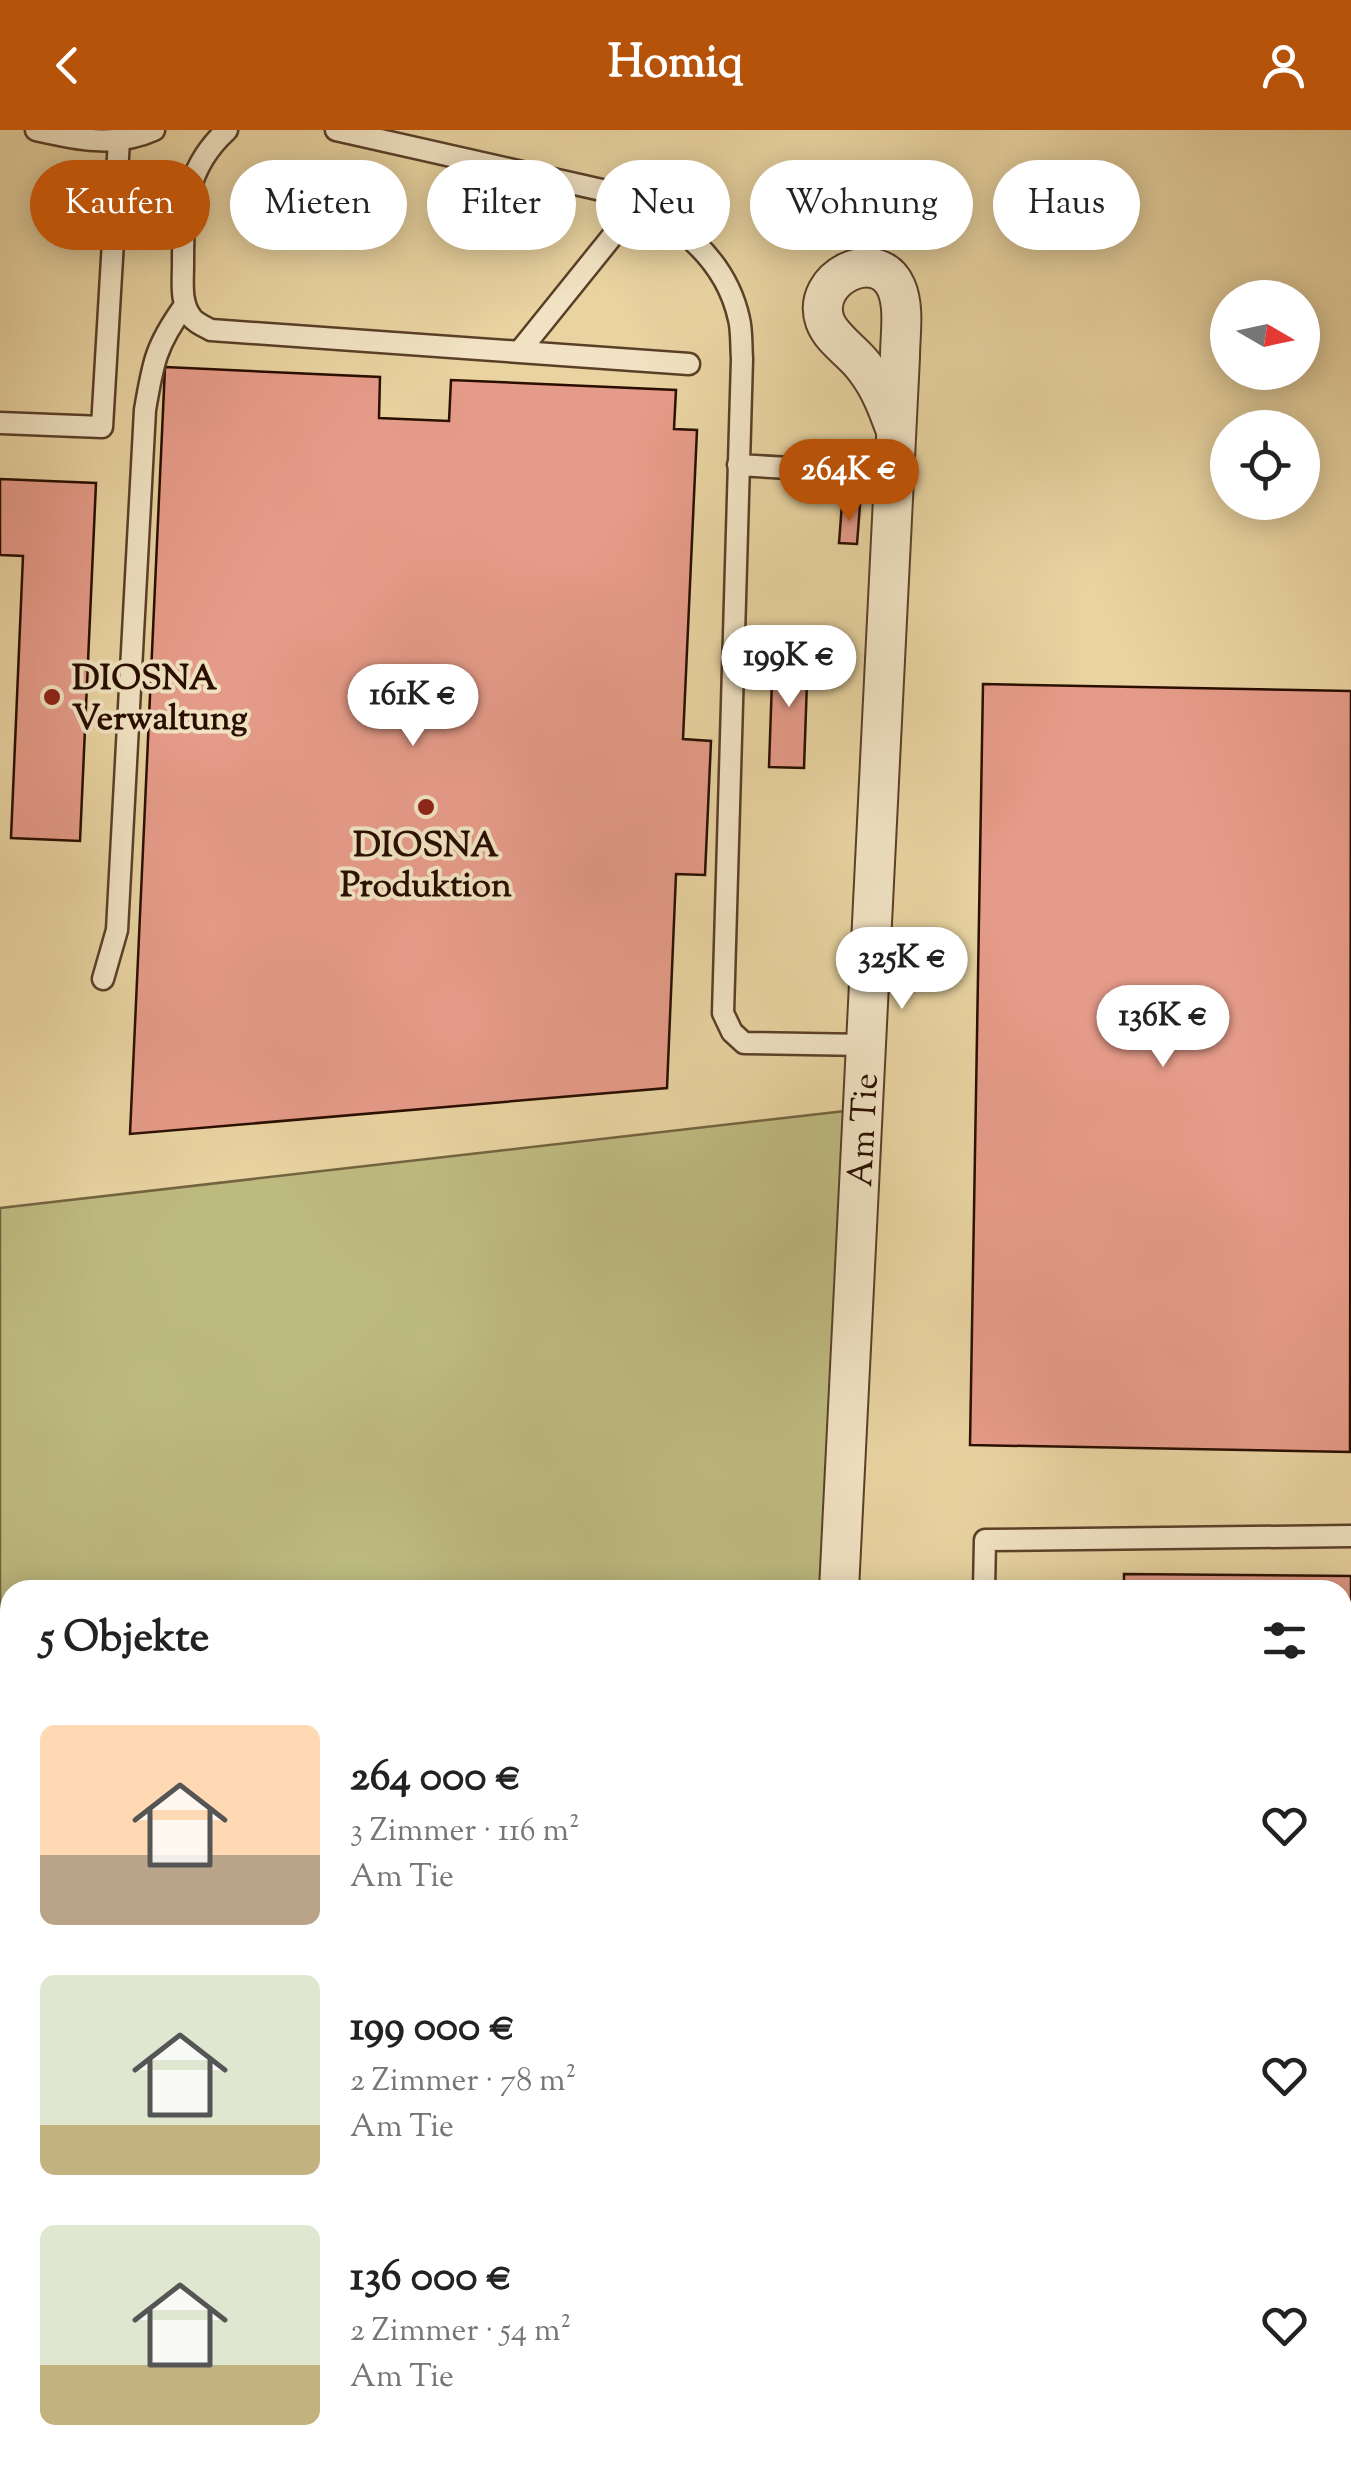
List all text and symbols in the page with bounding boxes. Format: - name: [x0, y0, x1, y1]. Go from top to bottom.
- text: Homiq: [608, 33, 743, 98]
- icon: back: [40, 38, 95, 93]
- icon: person: [1256, 38, 1311, 93]
- chip: Kaufen: [30, 160, 210, 250]
- chip: Mieten: [230, 160, 407, 250]
- chip: Filter: [427, 160, 576, 250]
- chip: Neu: [596, 160, 730, 250]
- chip: Wohnung: [750, 160, 973, 250]
- chip: Haus: [993, 160, 1140, 250]
- north arrow: [1210, 280, 1320, 390]
- map controls: [1210, 280, 1320, 520]
- button: locate: [1210, 410, 1320, 520]
- pin: 264K €: [768, 439, 930, 524]
- text: 264K €: [801, 448, 897, 494]
- pin: 199K €: [708, 625, 870, 710]
- text: 199K €: [743, 634, 835, 680]
- place label: DIOSNA Verwaltung: [72, 655, 248, 746]
- pin: 161K €: [332, 664, 494, 749]
- text: 161K €: [370, 673, 456, 719]
- marker: DIOSNA Verwaltung: [41, 686, 63, 708]
- marker: DIOSNA Produktion: [415, 796, 437, 818]
- place label: DIOSNA Produktion: [340, 822, 512, 913]
- pin: 325K €: [821, 927, 983, 1012]
- text: 325K €: [858, 936, 946, 982]
- pin: 136K €: [1082, 985, 1244, 1070]
- text: 136K €: [1118, 994, 1208, 1040]
- street label: Am Tie: [837, 1072, 894, 1188]
- text: 5 Objekte: [40, 1610, 209, 1670]
- icon: filters: [1257, 1613, 1312, 1668]
- text: 264 000 €: [350, 1749, 521, 1809]
- icon: home: [120, 1765, 240, 1885]
- icon: heart: [1257, 1798, 1312, 1853]
- text: 3 Zimmer · 116 m²: [350, 1809, 580, 1855]
- text: Am Tie: [350, 1855, 454, 1901]
- text: 199 000 €: [350, 1999, 515, 2059]
- icon: home: [120, 2015, 240, 2135]
- icon: heart: [1257, 2048, 1312, 2103]
- text: 2 Zimmer · 78 m²: [350, 2059, 576, 2105]
- text: Am Tie: [350, 2105, 454, 2151]
- text: 136 000 €: [350, 2249, 512, 2309]
- icon: home: [120, 2265, 240, 2385]
- icon: heart: [1257, 2298, 1312, 2353]
- text: 2 Zimmer · 54 m²: [350, 2309, 571, 2355]
- text: Am Tie: [350, 2355, 454, 2401]

